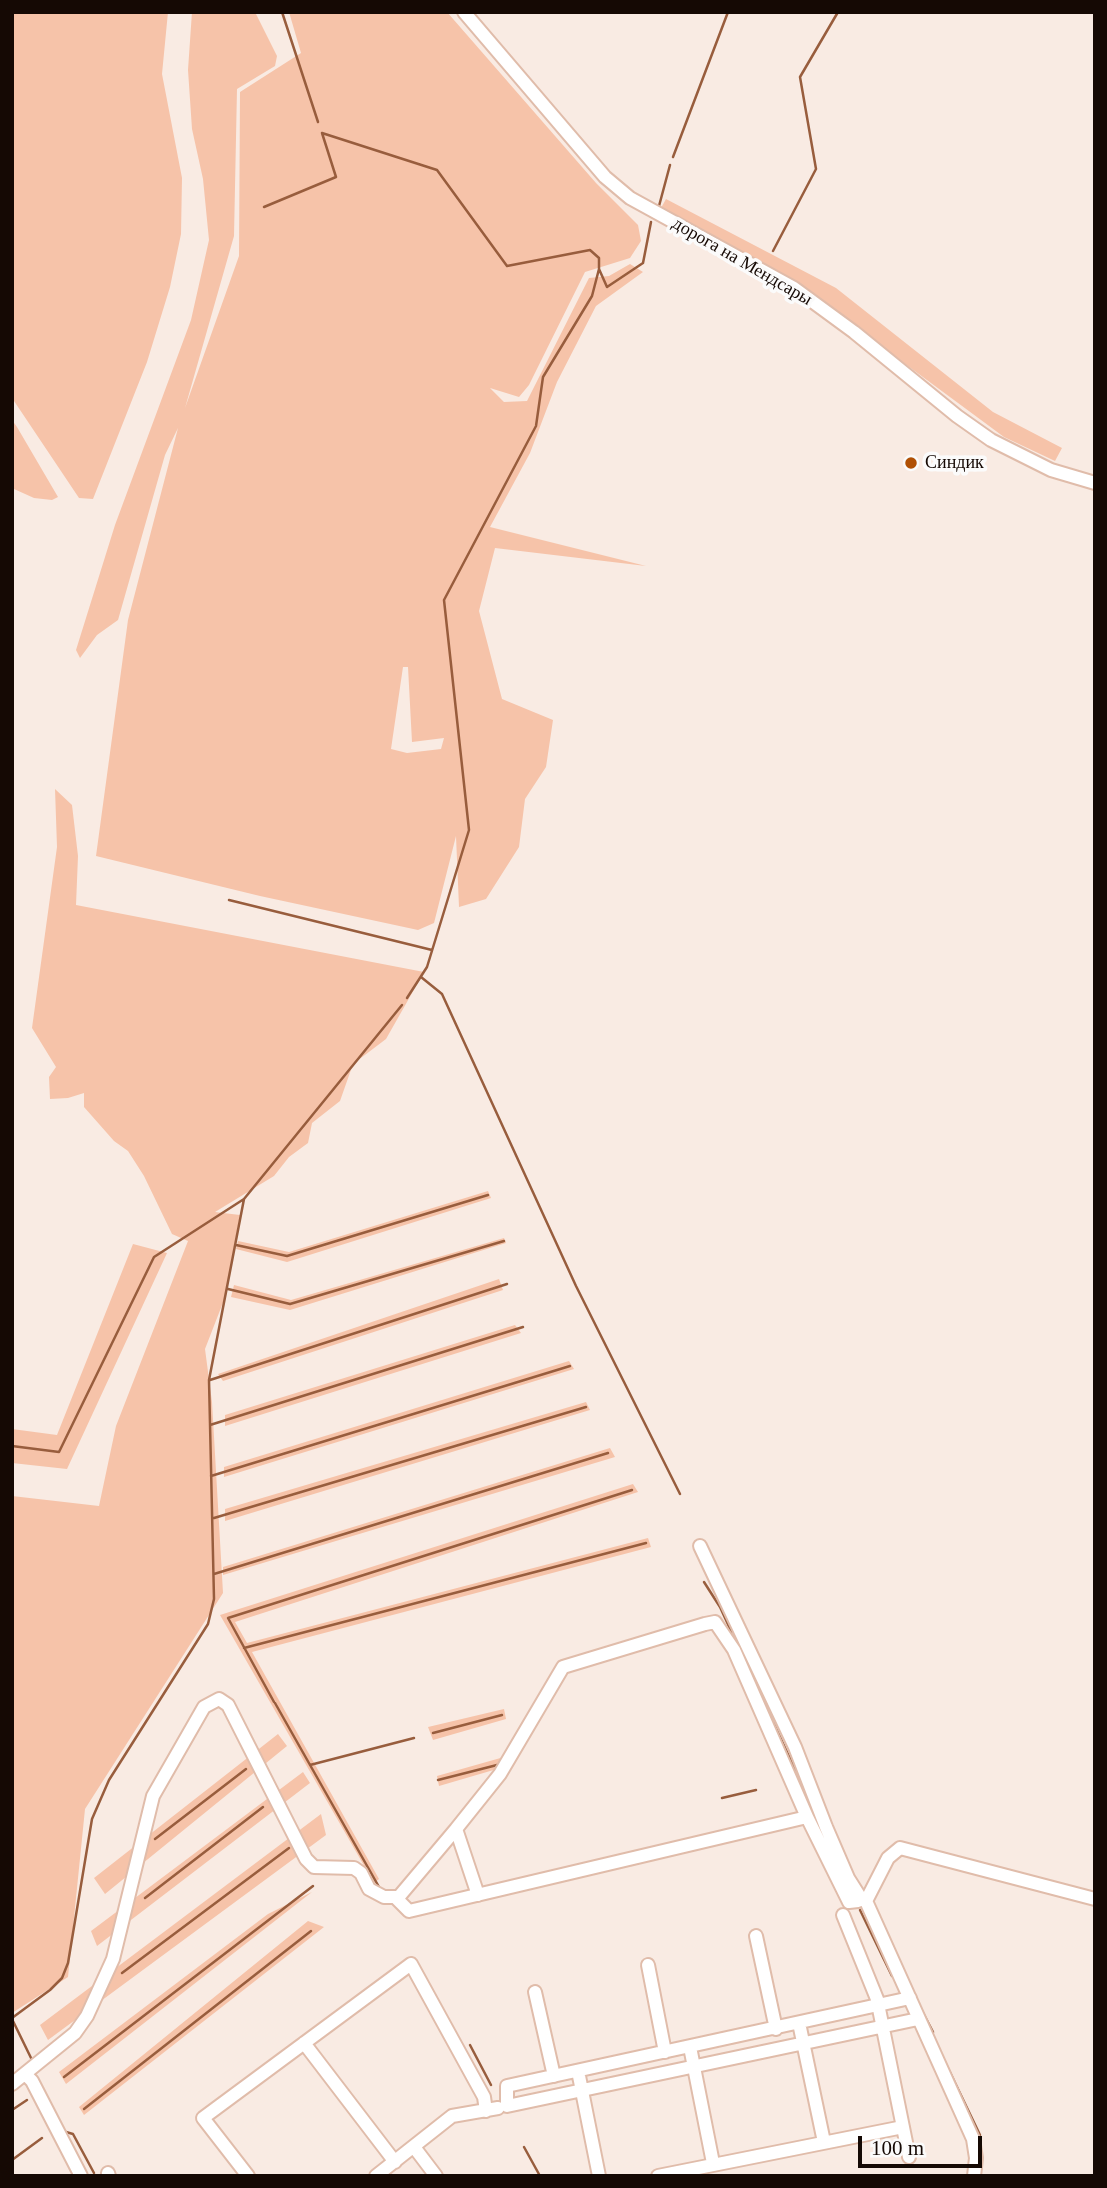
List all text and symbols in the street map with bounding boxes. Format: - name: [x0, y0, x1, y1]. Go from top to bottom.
- street label: дорога на Мендсары: [668, 213, 816, 311]
- place label: Синдик: [925, 452, 984, 474]
- marker: Синдик: [903, 455, 919, 471]
- scale bar: [862, 2122, 986, 2166]
- text: 100 m: [871, 2136, 924, 2160]

